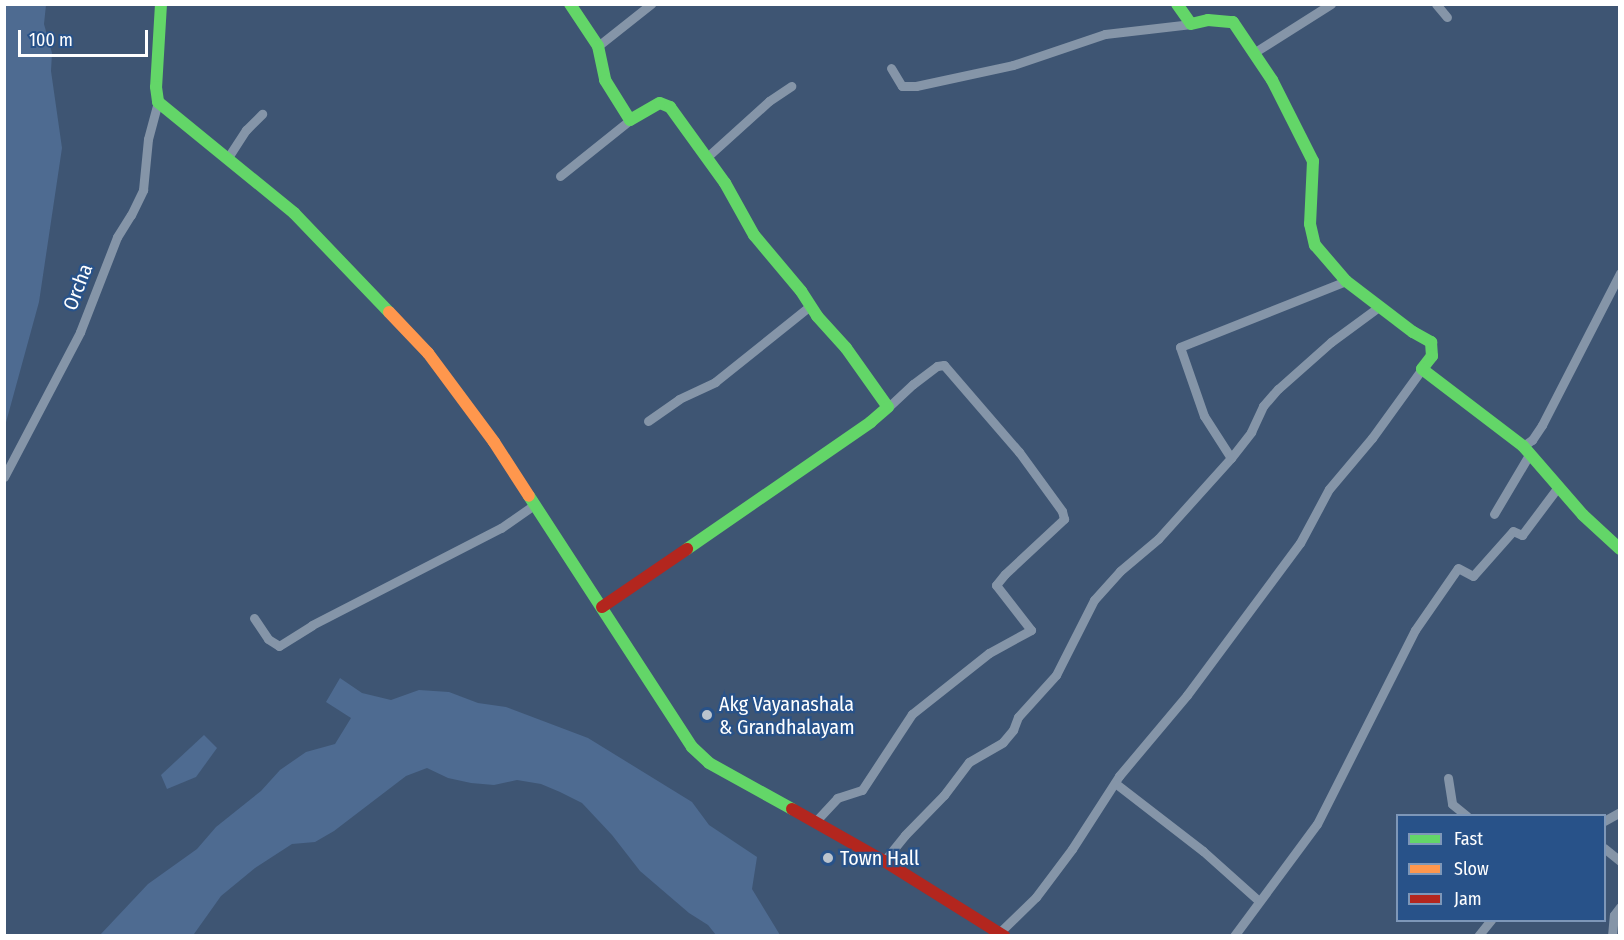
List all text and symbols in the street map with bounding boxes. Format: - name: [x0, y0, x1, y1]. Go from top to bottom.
- scale bar: [21, 18, 152, 56]
- text: 100 m: [29, 29, 73, 51]
- street label: Orcha: [58, 260, 98, 314]
- place label: Akg Vayanashala & Grandhalayam: [719, 692, 855, 739]
- marker: Akg Vayanashala & Grandhalayam: [700, 708, 714, 722]
- legend: [1396, 814, 1606, 922]
- text: Fast: [1454, 828, 1483, 850]
- place label: Town Hall: [840, 846, 919, 870]
- marker: Town Hall: [821, 851, 835, 865]
- text: Slow: [1454, 858, 1489, 880]
- text: Jam: [1454, 888, 1482, 910]

